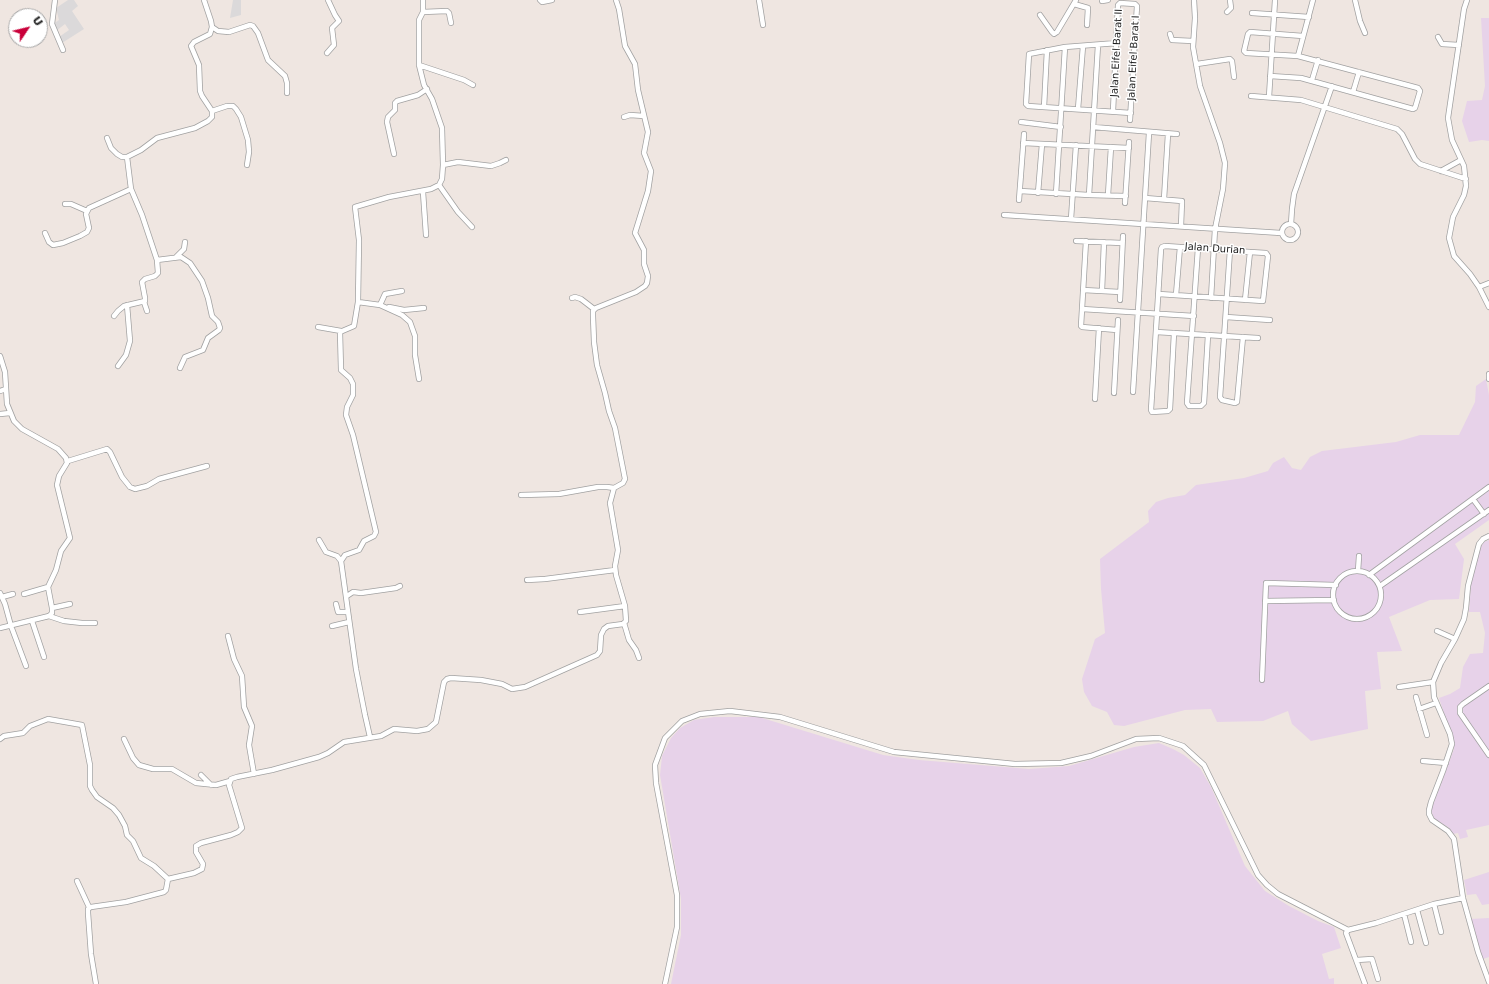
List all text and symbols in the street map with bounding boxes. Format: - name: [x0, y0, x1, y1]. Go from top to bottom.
- north arrow: [8, 8, 48, 48]
- street label: Jalan Eifel Barat II: [1109, 9, 1125, 97]
- text: U: [30, 14, 45, 29]
- street label: Jalan Eifel Barat I: [1126, 15, 1142, 101]
- street label: Jalan Durian: [1184, 241, 1246, 257]

